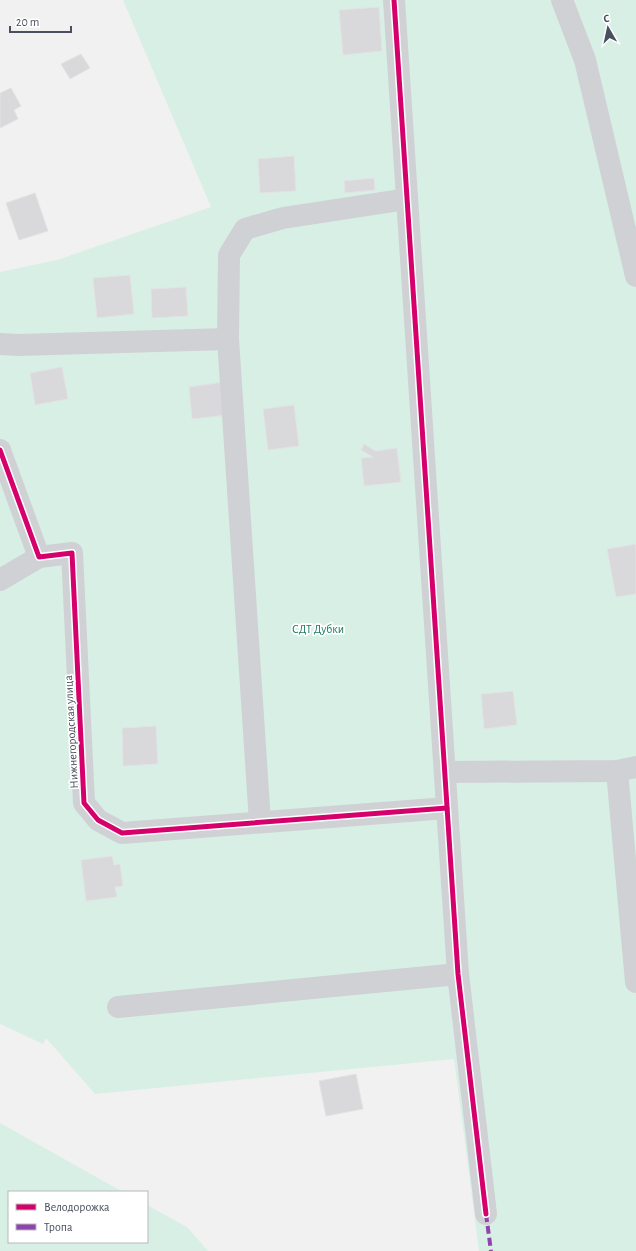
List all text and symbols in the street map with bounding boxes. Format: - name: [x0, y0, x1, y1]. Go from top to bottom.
- scale bar: [10, 8, 71, 34]
- north arrow: [588, 8, 628, 48]
- text: С: [603, 13, 610, 25]
- text: 20 m: [16, 16, 39, 28]
- park label: СДТ Дубки: [292, 623, 344, 636]
- street label: Нижнегородская улица: [62, 674, 81, 789]
- legend: [8, 1191, 148, 1243]
- text: Велодорожка: [44, 1201, 110, 1213]
- text: Тропа: [44, 1221, 73, 1233]

